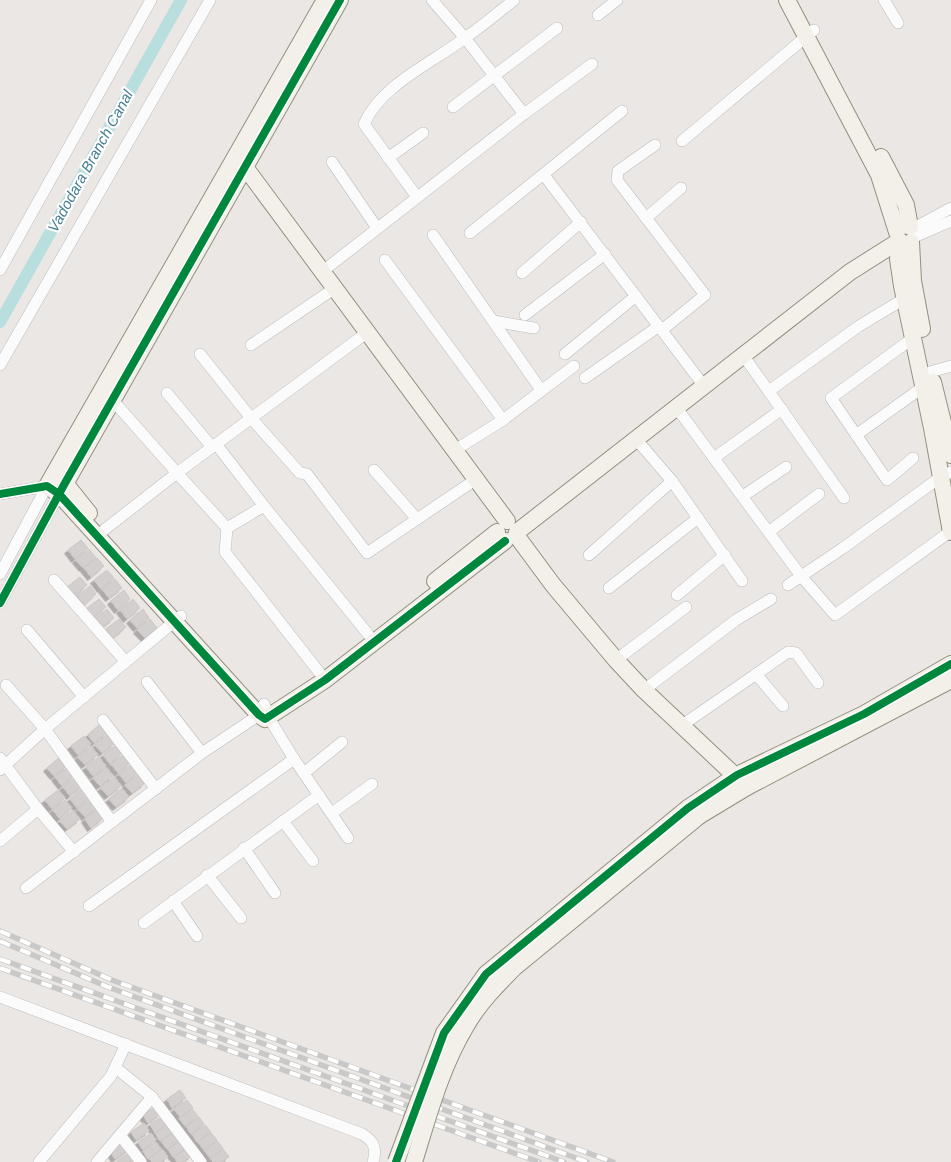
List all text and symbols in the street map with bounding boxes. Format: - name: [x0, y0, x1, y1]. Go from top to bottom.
- water label: Vadodara Branch Canal: [44, 87, 136, 235]

